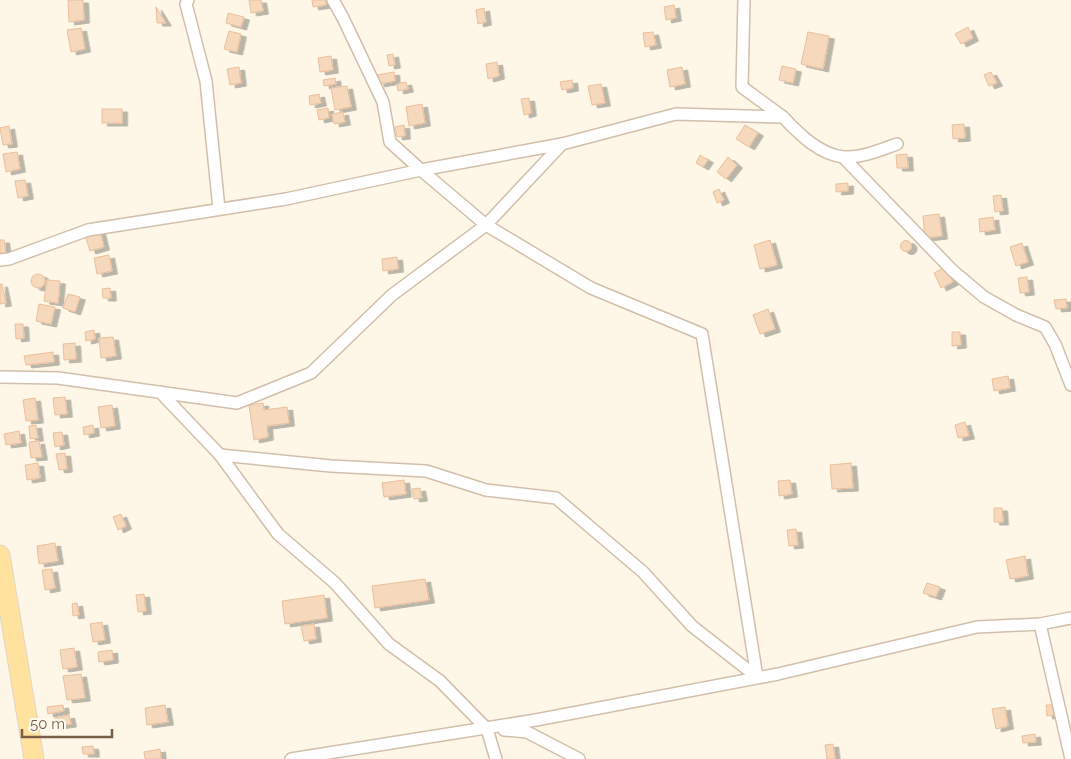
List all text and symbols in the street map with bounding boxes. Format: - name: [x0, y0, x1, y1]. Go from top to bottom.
- scale bar: [22, 706, 112, 738]
- text: 50 m: [30, 715, 65, 733]

